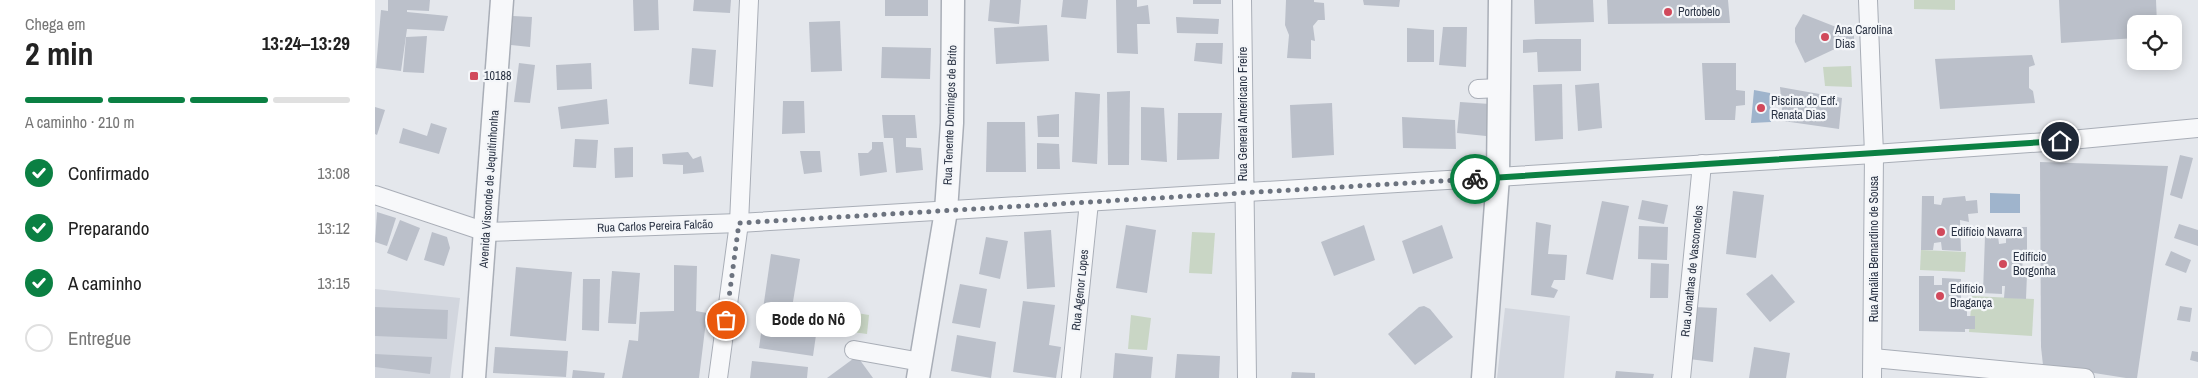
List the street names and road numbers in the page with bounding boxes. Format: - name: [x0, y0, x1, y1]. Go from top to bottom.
- street label: Rua Tenente Domingos de Brito: [940, 45, 960, 185]
- street label: Rua General Americano Freire: [1235, 47, 1251, 181]
- street label: Avenida Visconde de Jequitinhonha: [475, 109, 503, 270]
- street label: Rua Amália Bernardino de Sousa: [1866, 175, 1882, 322]
- street label: Rua Jonathas de Vasconcelos: [1677, 204, 1707, 338]
- street label: Rua Carlos Pereira Falcão: [597, 216, 713, 236]
- street label: Rua Agenor Lopes: [1068, 249, 1092, 331]

